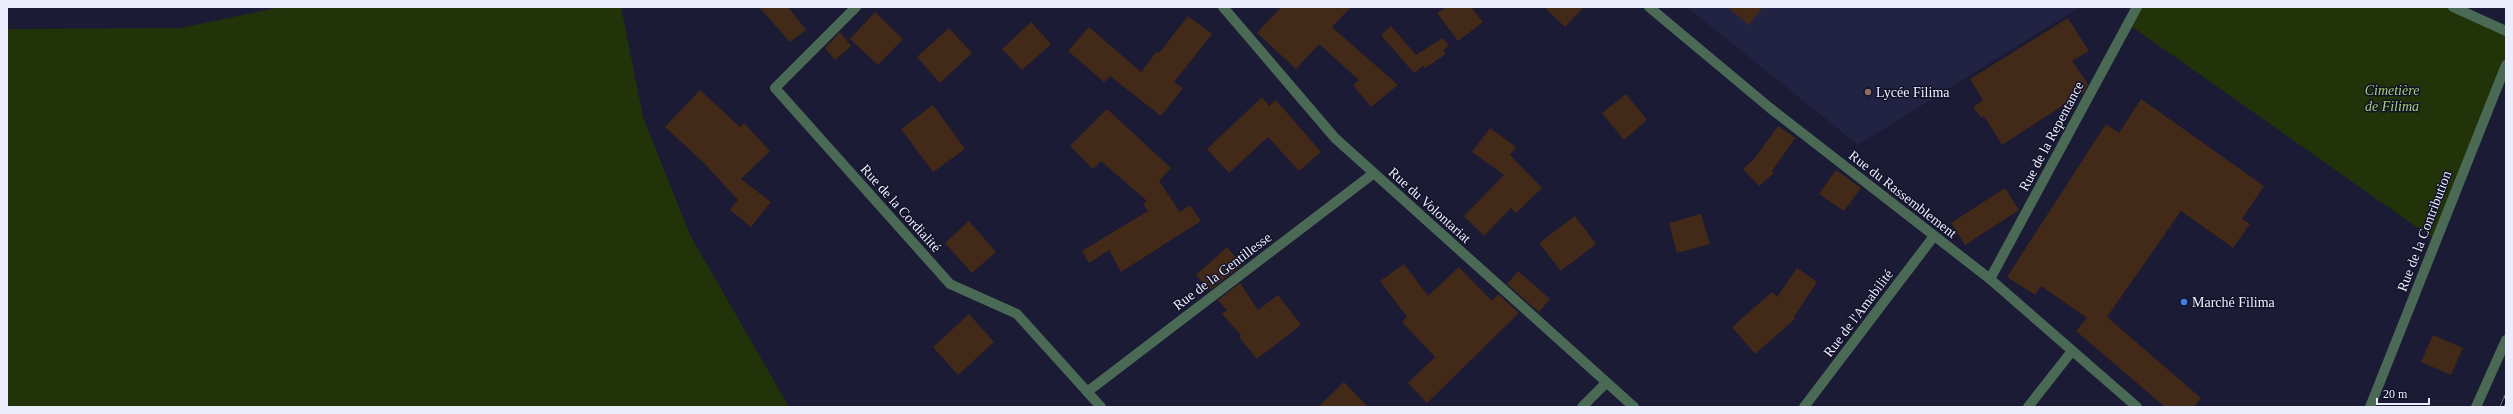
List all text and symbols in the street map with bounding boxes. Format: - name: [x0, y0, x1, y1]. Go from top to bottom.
- street label: Rue de la Repentance: [2016, 79, 2087, 193]
- park label: Cimetière de Filima: [2365, 83, 2419, 114]
- place label: Lycée Filima: [1876, 85, 1950, 100]
- marker: Lycée Filima: [1863, 87, 1873, 97]
- street label: Rue du Rassemblement: [1846, 148, 1959, 241]
- street label: Rue de la Cordialité: [857, 162, 944, 255]
- street label: Rue du Volontariat: [1386, 165, 1474, 246]
- street label: Rue de la Contribution: [2395, 169, 2454, 294]
- street label: Rue de la Gentillesse: [1170, 230, 1274, 313]
- street label: Rue de l'Amabilité: [1821, 267, 1896, 360]
- place label: Marché Filima: [2192, 295, 2276, 310]
- marker: Marché Filima: [2179, 297, 2189, 307]
- scale bar: [2377, 380, 2429, 406]
- text: 20 m: [2383, 387, 2408, 401]

